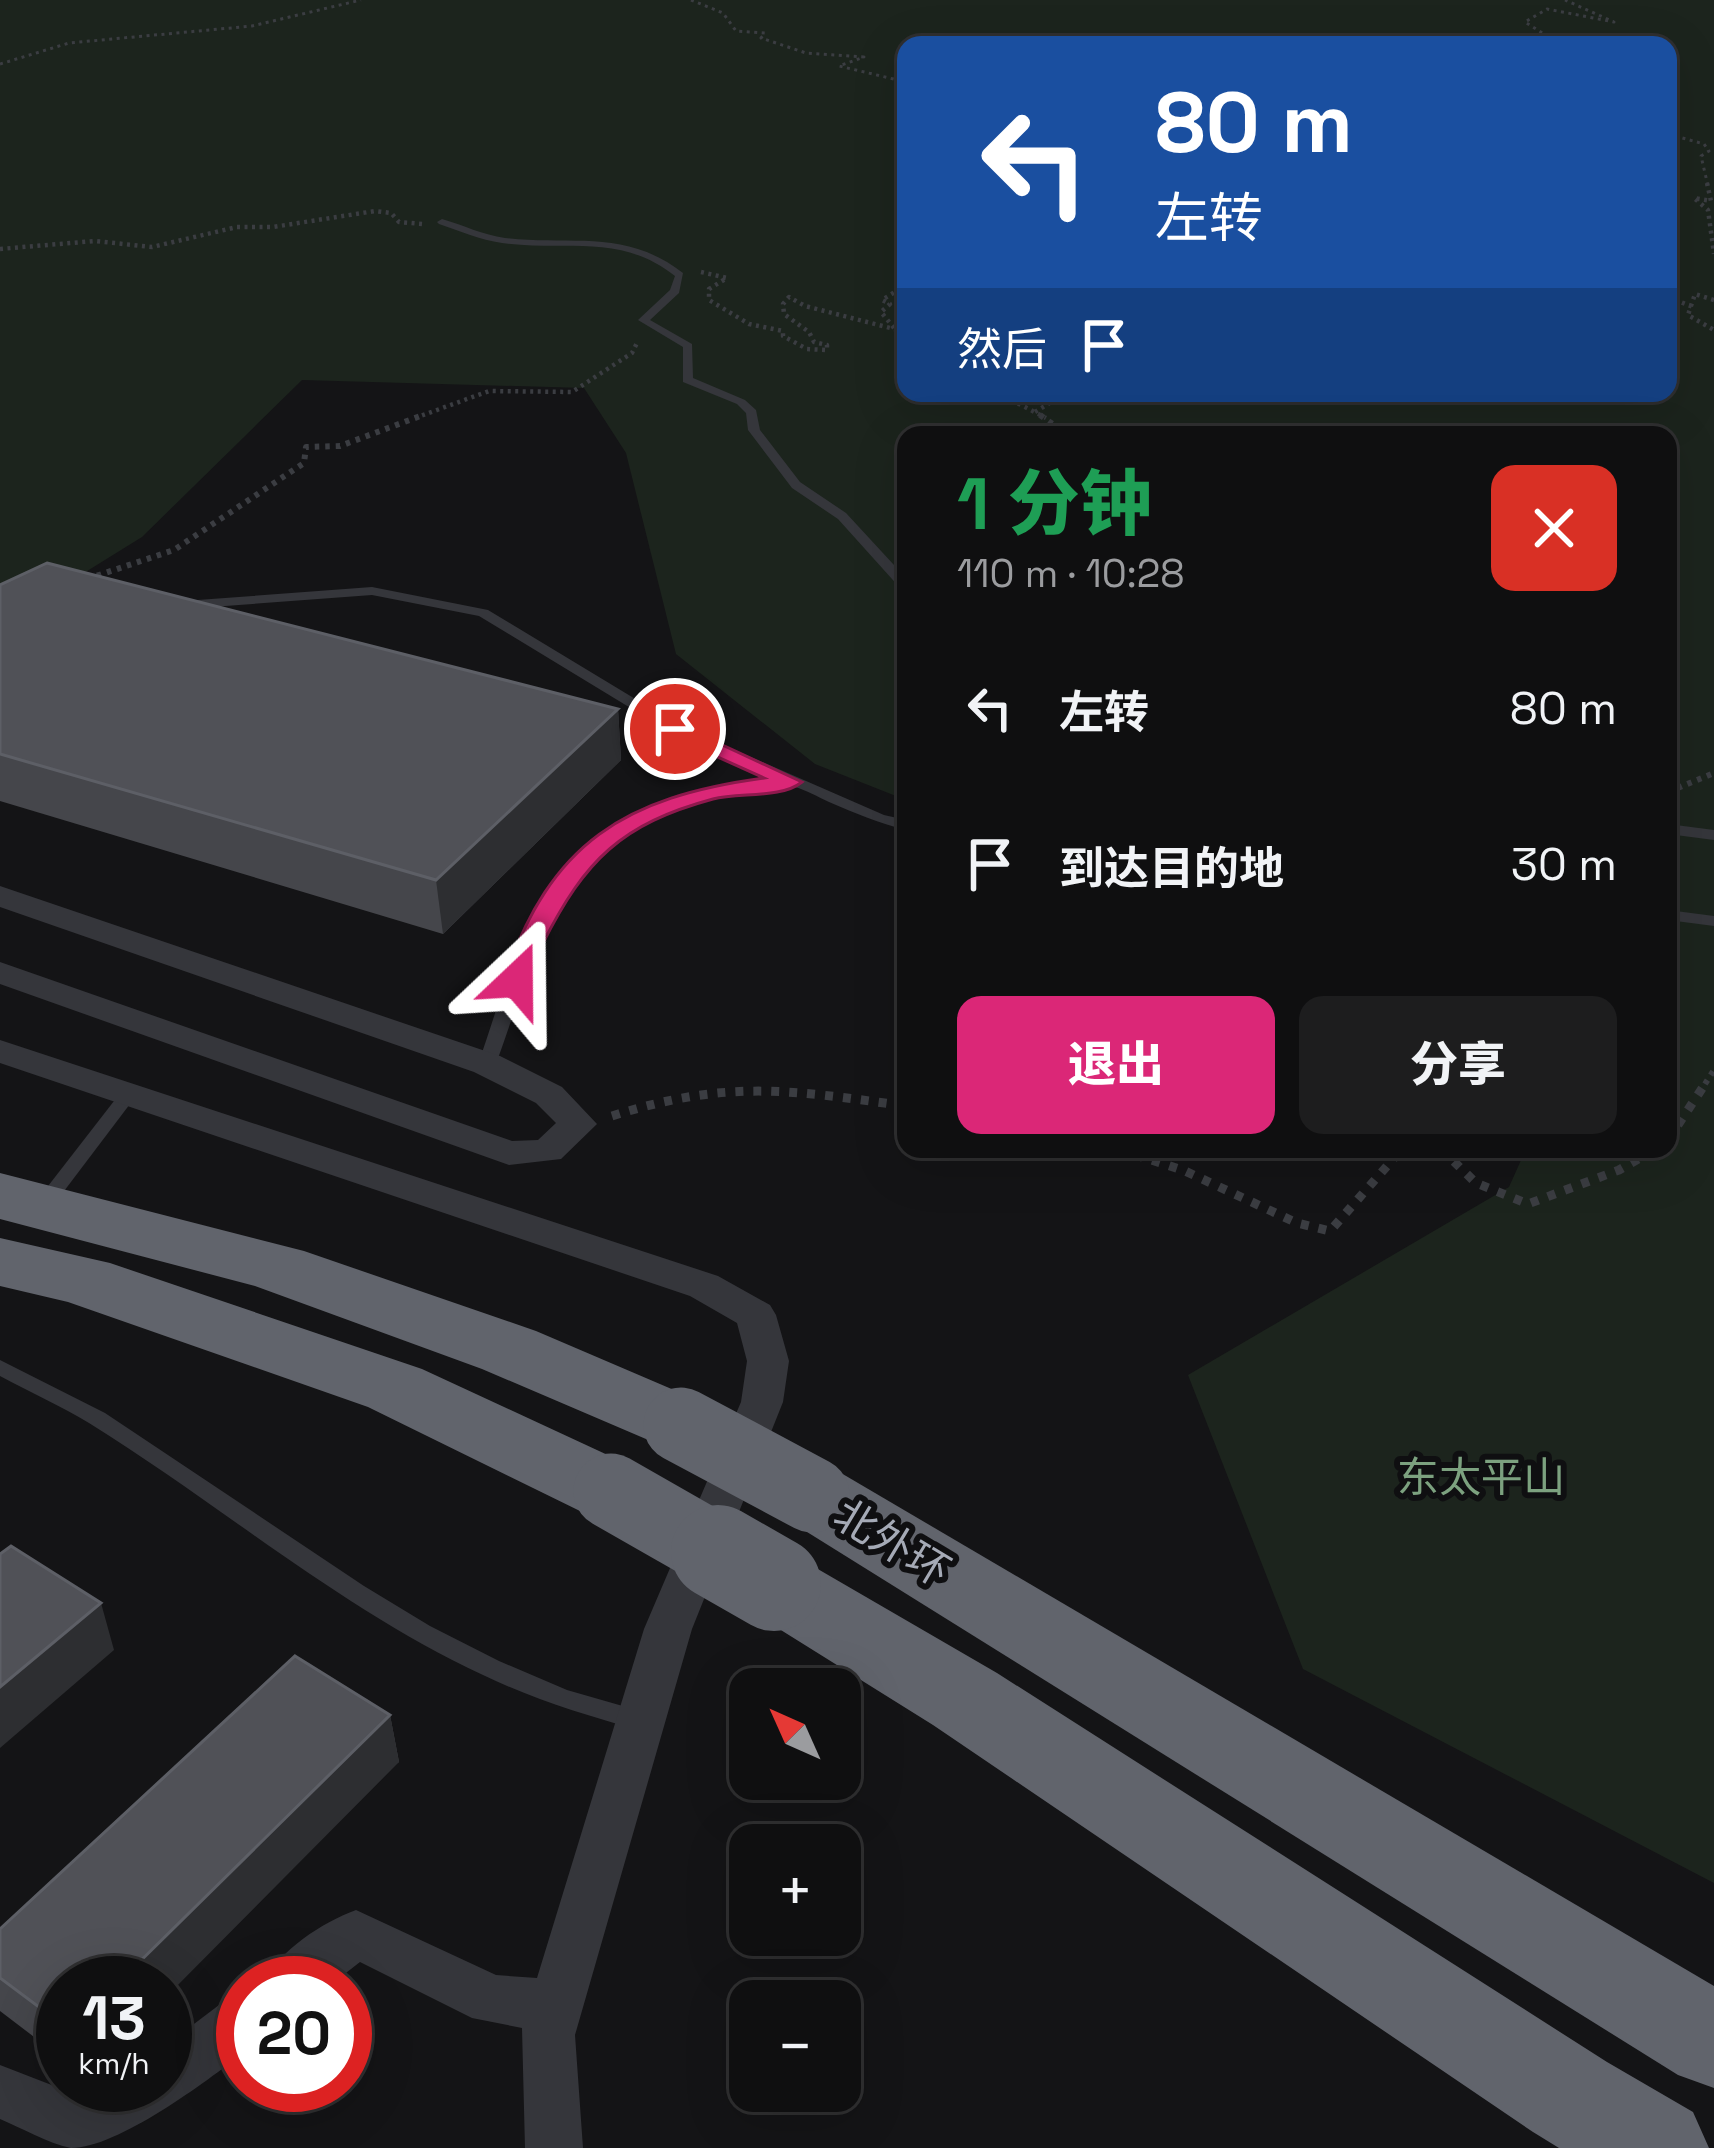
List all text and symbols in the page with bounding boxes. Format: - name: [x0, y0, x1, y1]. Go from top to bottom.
- text: 80 m: [1155, 69, 1353, 177]
- icon: left: [957, 84, 1113, 240]
- text: 左转: [1155, 184, 1263, 253]
- icon: arrive: [1071, 312, 1137, 378]
- text: 然后: [957, 321, 1047, 378]
- text: 1 分钟: [957, 458, 1152, 550]
- button: close: [1491, 465, 1617, 591]
- text: 110 m · 10:28: [957, 549, 1185, 598]
- icon: left: [957, 675, 1023, 741]
- pin: [624, 678, 726, 780]
- text: 80 m: [1510, 680, 1617, 737]
- text: 左转: [1059, 684, 1149, 741]
- icon: arrive: [642, 696, 708, 762]
- icon: arrive: [957, 831, 1023, 897]
- text: 30 m: [1511, 836, 1617, 893]
- text: 到达目的地: [1059, 840, 1284, 897]
- position arrow: [454, 917, 580, 1043]
- button: 退出: [957, 996, 1275, 1134]
- button: 分享: [1299, 996, 1617, 1134]
- park label: 东太平山: [1397, 1451, 1565, 1504]
- street label: 北外环: [824, 1488, 960, 1598]
- north arrow: [729, 1668, 861, 1800]
- map controls: [729, 1668, 861, 2112]
- button: +: [729, 1824, 861, 1956]
- speed limit sign: 20: [216, 1956, 372, 2112]
- text: 13: [82, 1980, 146, 2057]
- button: −: [729, 1980, 861, 2112]
- text: km/h: [78, 2044, 150, 2083]

